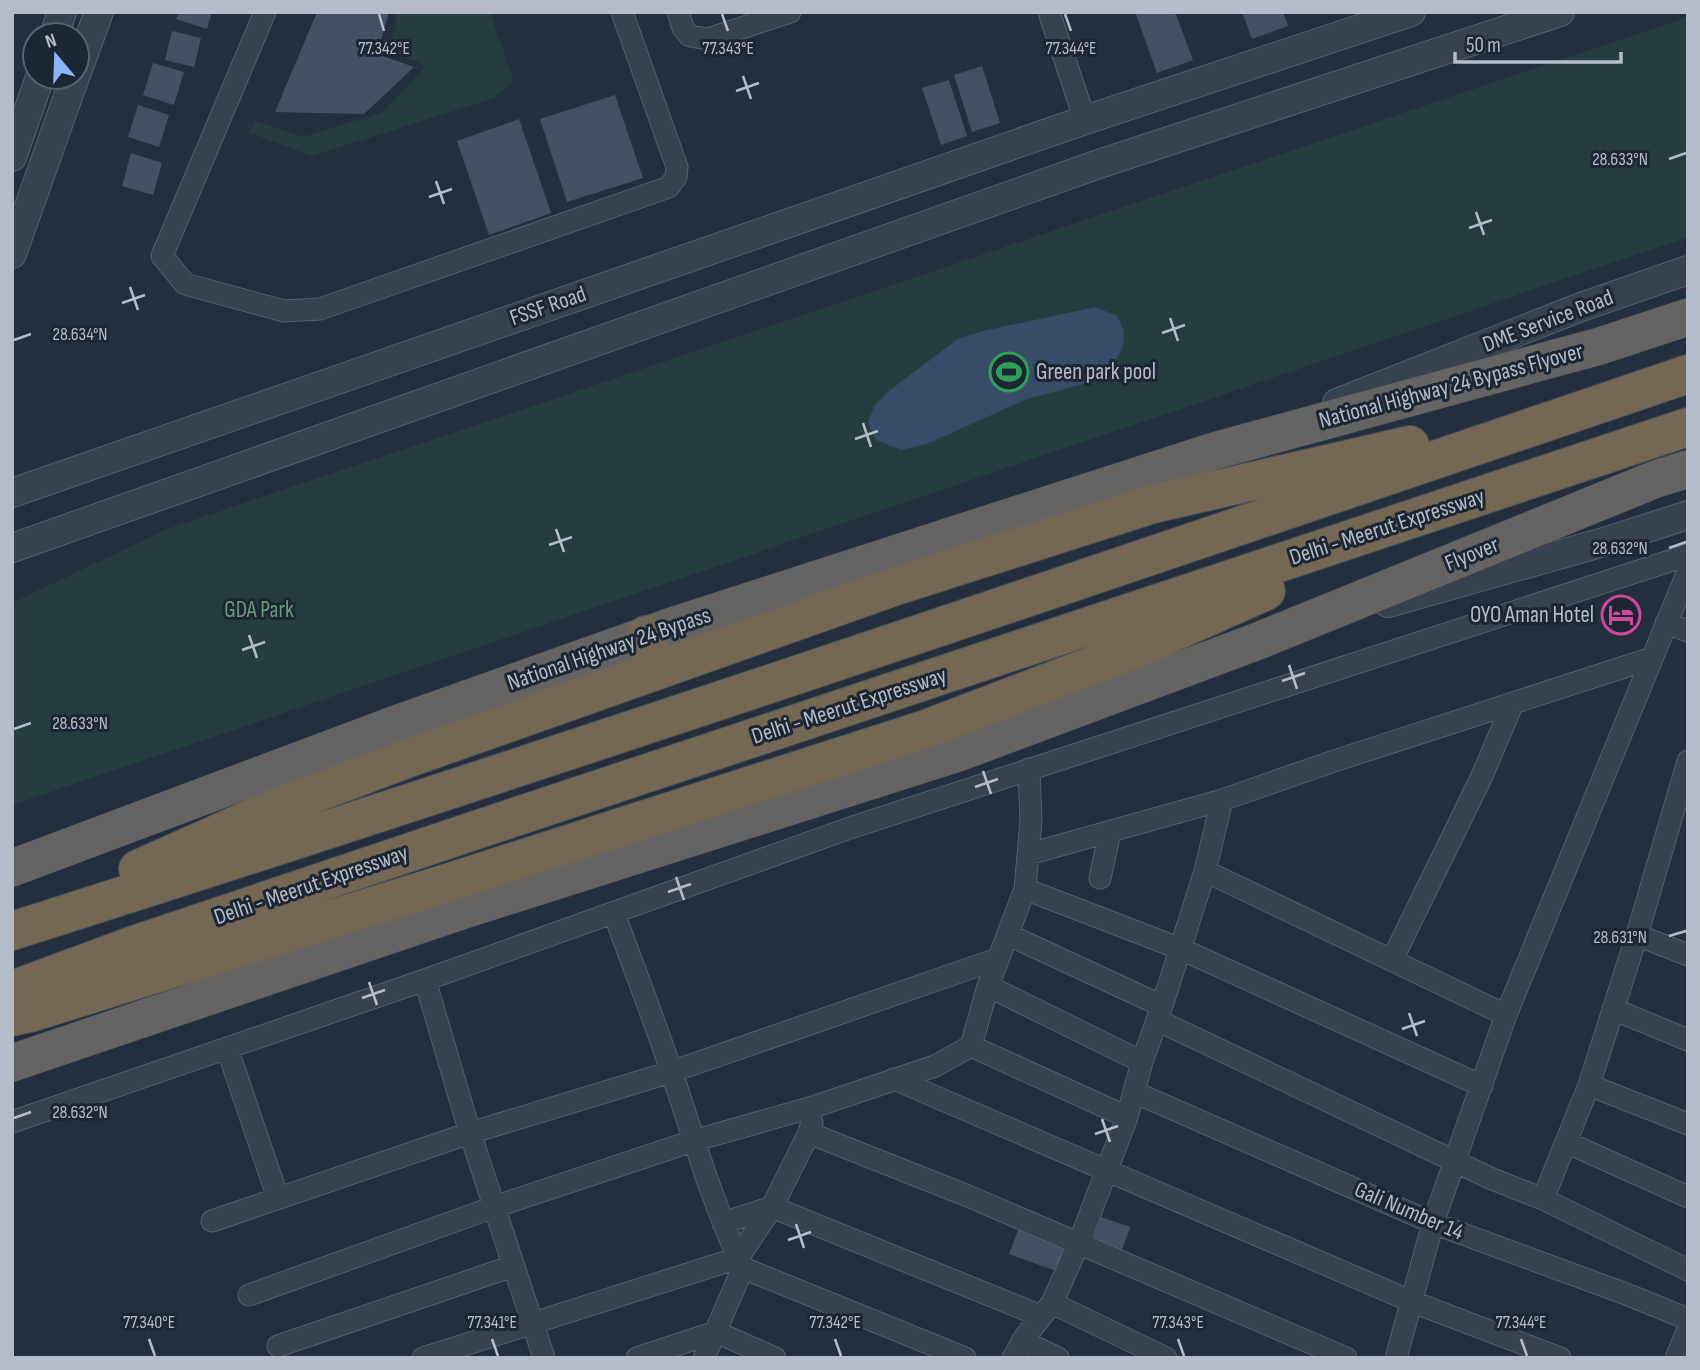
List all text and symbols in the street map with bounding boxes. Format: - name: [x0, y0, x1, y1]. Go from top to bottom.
- north arrow: [21, 21, 91, 91]
- scale bar: [1455, 21, 1621, 65]
- text: N: [42, 29, 59, 54]
- text: 50 m: [1466, 33, 1501, 58]
- text: 77.342°E: [358, 38, 410, 59]
- text: 77.343°E: [702, 38, 754, 59]
- text: 77.344°E: [1045, 38, 1097, 59]
- text: 28.633°N: [1592, 149, 1648, 170]
- street label: FSSF Road: [506, 280, 590, 332]
- street label: DME Service Road: [1479, 283, 1617, 359]
- text: 28.634°N: [52, 324, 108, 345]
- street label: National Highway 24 Bypass Flyover: [1316, 337, 1587, 435]
- sports icon: Green park pool: [988, 351, 1030, 393]
- place label: Green park pool: [1036, 358, 1156, 386]
- street label: Delhi - Meerut Expressway: [1286, 482, 1488, 572]
- street label: Flyover: [1441, 530, 1503, 577]
- text: 28.632°N: [1592, 538, 1648, 559]
- hotel icon: OYO Aman Hotel: [1600, 594, 1642, 636]
- park label: GDA Park: [224, 596, 294, 624]
- street label: National Highway 24 Bypass: [504, 601, 714, 697]
- place label: OYO Aman Hotel: [1470, 601, 1594, 629]
- street label: Delhi - Meerut Expressway: [748, 661, 950, 751]
- text: 28.633°N: [52, 713, 108, 734]
- street label: Delhi - Meerut Expressway: [210, 839, 412, 931]
- text: 28.631°N: [1593, 927, 1647, 948]
- text: 28.632°N: [52, 1102, 108, 1123]
- street label: Gali Number 14: [1350, 1175, 1468, 1247]
- text: 77.340°E: [123, 1312, 175, 1333]
- text: 77.341°E: [467, 1312, 517, 1333]
- text: 77.342°E: [809, 1312, 861, 1333]
- text: 77.343°E: [1152, 1312, 1204, 1333]
- text: 77.344°E: [1495, 1312, 1547, 1333]

